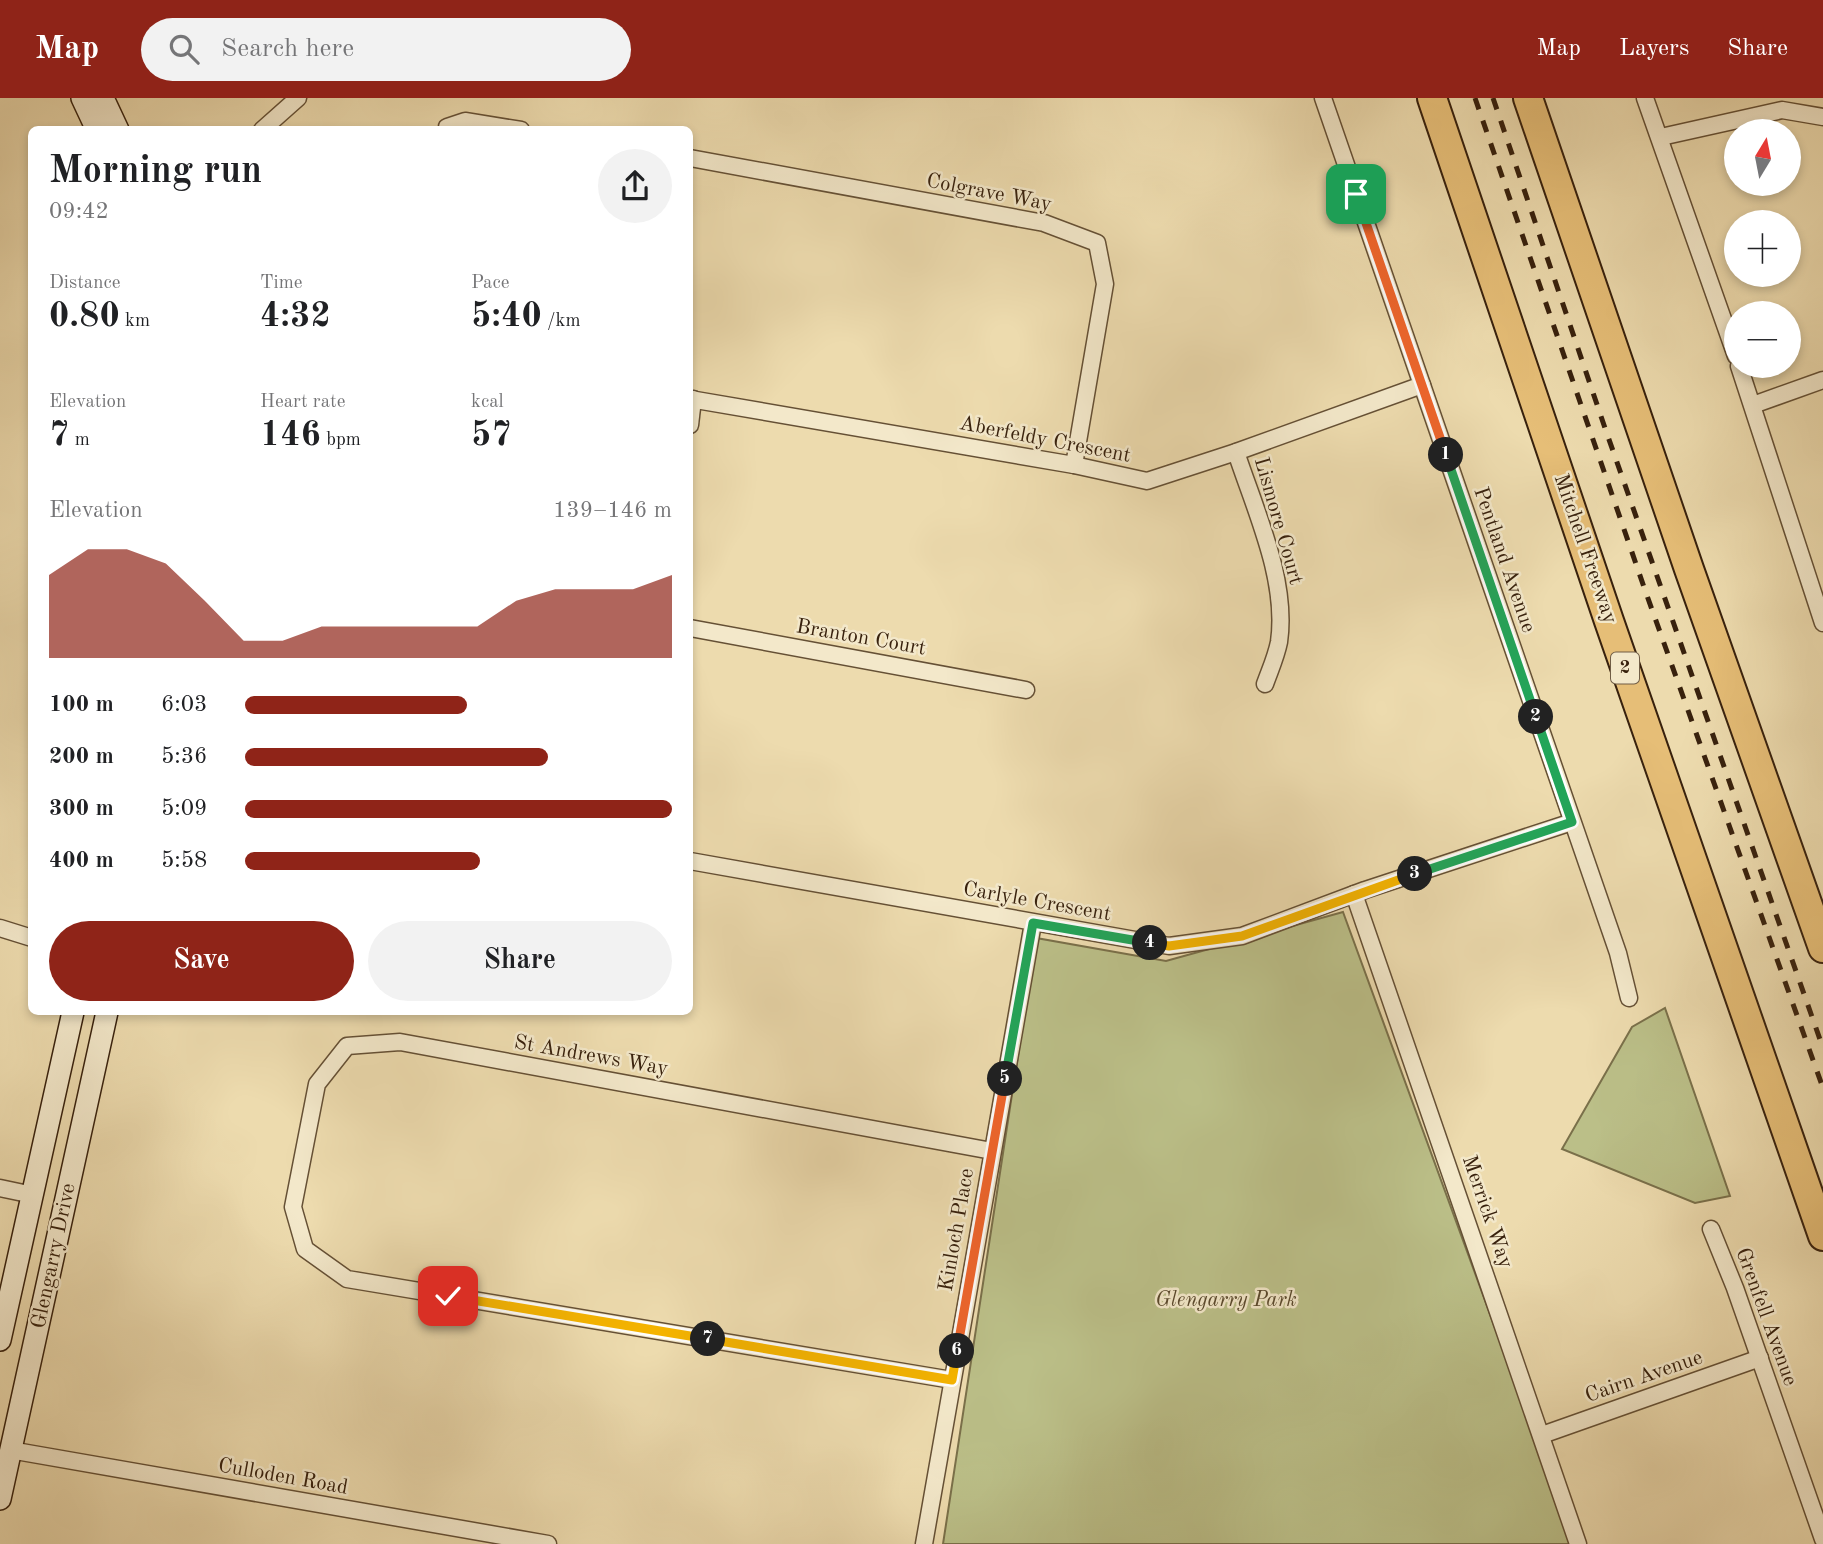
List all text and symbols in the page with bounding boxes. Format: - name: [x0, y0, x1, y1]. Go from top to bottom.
- search box: [141, 18, 631, 81]
- icon: search: [165, 30, 203, 68]
- text: Map: [35, 33, 99, 66]
- text: Search here: [221, 36, 354, 62]
- text: Map: [1537, 37, 1581, 61]
- text: Layers: [1619, 37, 1689, 61]
- text: Share: [1727, 37, 1788, 61]
- north arrow: [1724, 119, 1801, 196]
- map controls: [1724, 119, 1801, 378]
- button: share: [598, 149, 672, 223]
- text: Morning run: [49, 153, 262, 191]
- pin: [1326, 164, 1386, 224]
- street label: Colgrave Way: [924, 171, 1054, 215]
- icon: arrive: [1337, 175, 1375, 213]
- text: 09:42: [49, 200, 109, 223]
- button: +: [1724, 210, 1801, 287]
- text: Distance: [49, 274, 121, 293]
- text: Time: [260, 274, 303, 293]
- text: Pace: [471, 274, 510, 293]
- text: 0.80: [49, 299, 120, 334]
- text: 4:32: [260, 299, 331, 334]
- text: 5:40: [471, 299, 542, 334]
- button: −: [1724, 301, 1801, 378]
- text: km: [120, 312, 150, 331]
- text: /km: [542, 312, 581, 331]
- text: Elevation: [49, 393, 126, 412]
- text: Heart rate: [260, 393, 345, 412]
- text: kcal: [471, 393, 504, 412]
- street label: Aberfeldy Crescent: [957, 413, 1133, 467]
- text: 7: [49, 418, 69, 453]
- text: 146: [260, 418, 321, 453]
- text: 57: [471, 418, 512, 453]
- text: m: [69, 431, 90, 450]
- text: bpm: [321, 431, 361, 450]
- pin: 1: [1428, 438, 1464, 472]
- text: 1: [1440, 445, 1451, 464]
- street label: Lismore Court: [1250, 455, 1306, 587]
- street label: Mitchell Freeway: [1550, 471, 1620, 627]
- street label: Pentland Avenue: [1469, 485, 1539, 635]
- text: Elevation: [49, 499, 143, 522]
- text: 139–146 m: [553, 499, 672, 522]
- street label: Branton Court: [794, 616, 928, 660]
- road number: 2: [1611, 652, 1639, 684]
- text: 100 m: [49, 693, 114, 716]
- text: 6:03: [161, 693, 207, 716]
- pin: 2: [1518, 700, 1554, 734]
- text: 2: [1530, 707, 1541, 726]
- text: 200 m: [49, 745, 114, 768]
- text: 5:36: [161, 745, 207, 768]
- text: 300 m: [49, 797, 114, 820]
- text: 5:09: [161, 797, 207, 820]
- text: 400 m: [49, 849, 114, 872]
- text: 5:58: [161, 849, 207, 872]
- pin: 3: [1398, 856, 1432, 892]
- text: 3: [1409, 864, 1420, 883]
- street label: Carlyle Crescent: [961, 879, 1113, 925]
- button: Save: [49, 921, 354, 1001]
- button: Share: [368, 921, 672, 1001]
- pin: 4: [1132, 926, 1168, 960]
- text: 4: [1144, 933, 1155, 952]
- street label: St Andrews Way: [512, 1032, 670, 1080]
- pin: 5: [988, 1062, 1023, 1096]
- text: 5: [999, 1069, 1010, 1088]
- street label: Merrick Way: [1458, 1153, 1516, 1271]
- street label: Kinloch Place: [936, 1167, 978, 1293]
- street label: Glengarry Drive: [28, 1181, 80, 1331]
- street label: Grenfell Avenue: [1731, 1245, 1801, 1389]
- pin: [418, 1266, 478, 1326]
- icon: check: [429, 1277, 467, 1315]
- park label: Glengarry Park: [1155, 1290, 1297, 1311]
- pin: 7: [690, 1322, 726, 1356]
- text: 7: [702, 1329, 713, 1348]
- pin: 6: [940, 1334, 974, 1368]
- text: 6: [951, 1341, 962, 1360]
- street label: Cairn Avenue: [1583, 1347, 1705, 1407]
- street label: Culloden Road: [216, 1455, 350, 1499]

